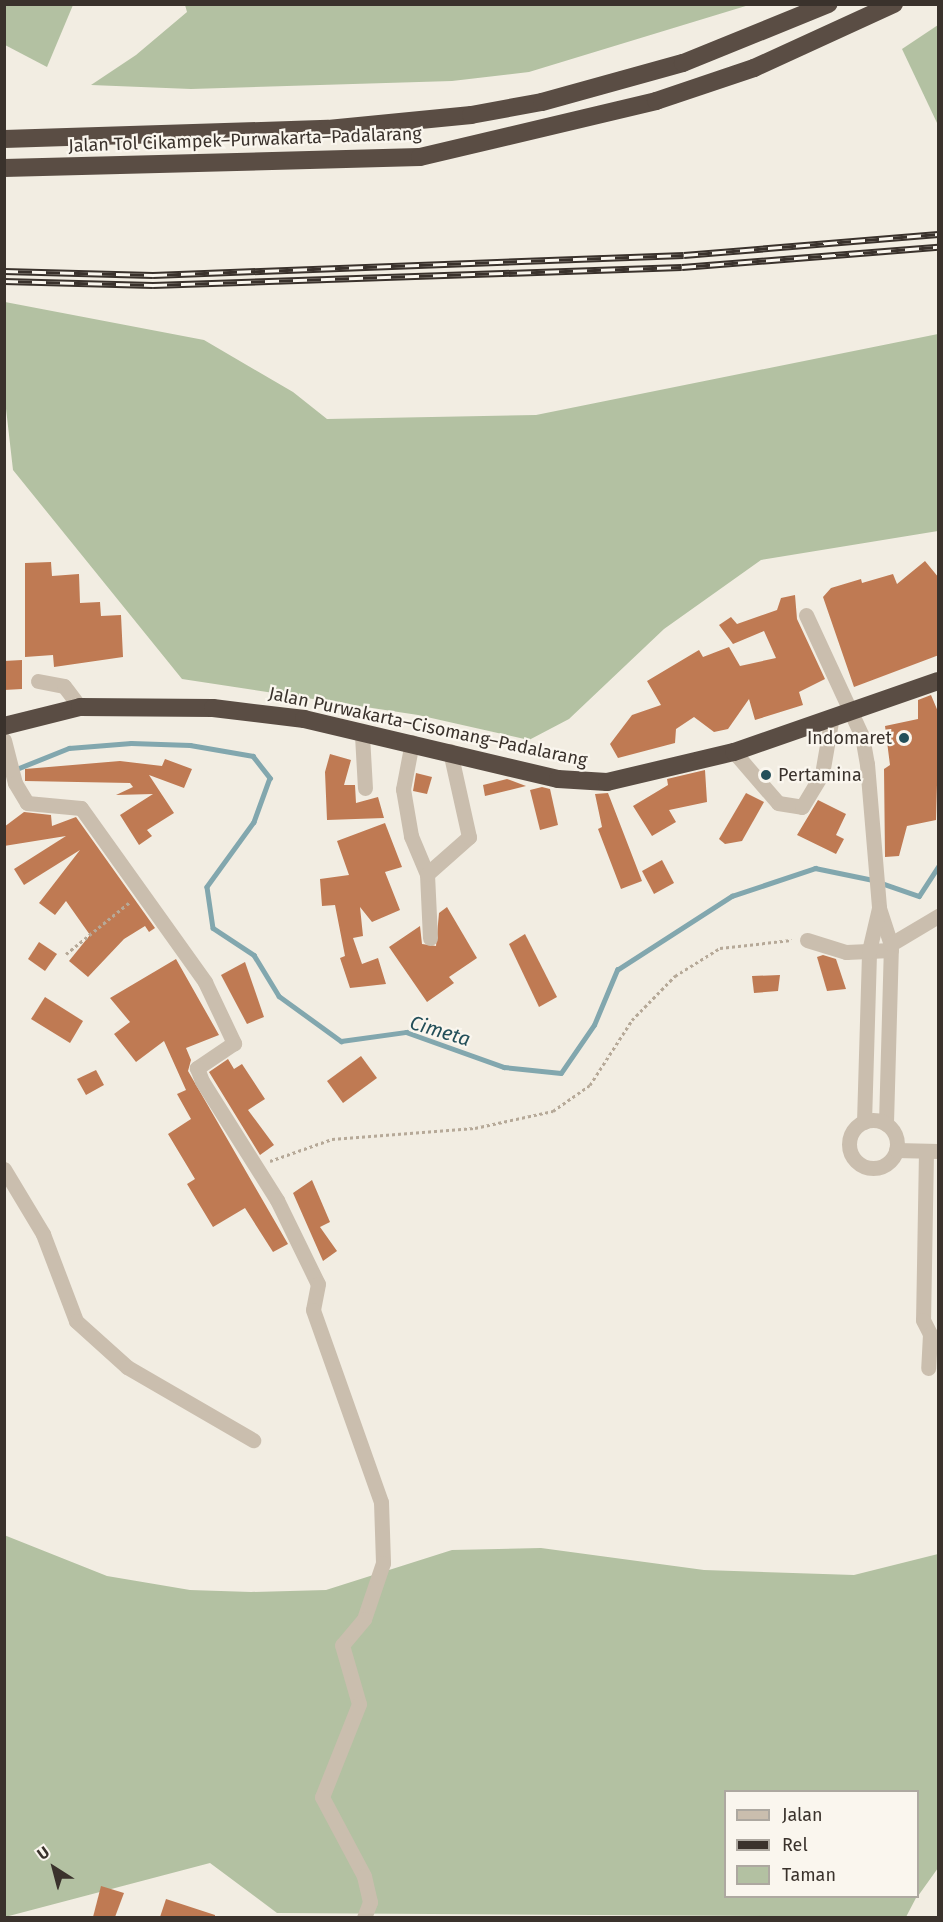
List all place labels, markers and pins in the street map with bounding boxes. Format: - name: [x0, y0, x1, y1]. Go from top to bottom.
- place label: Indomaret: [807, 727, 892, 749]
- marker: Indomaret: [897, 731, 911, 745]
- place label: Pertamina: [778, 764, 862, 786]
- marker: Pertamina: [759, 768, 773, 782]

